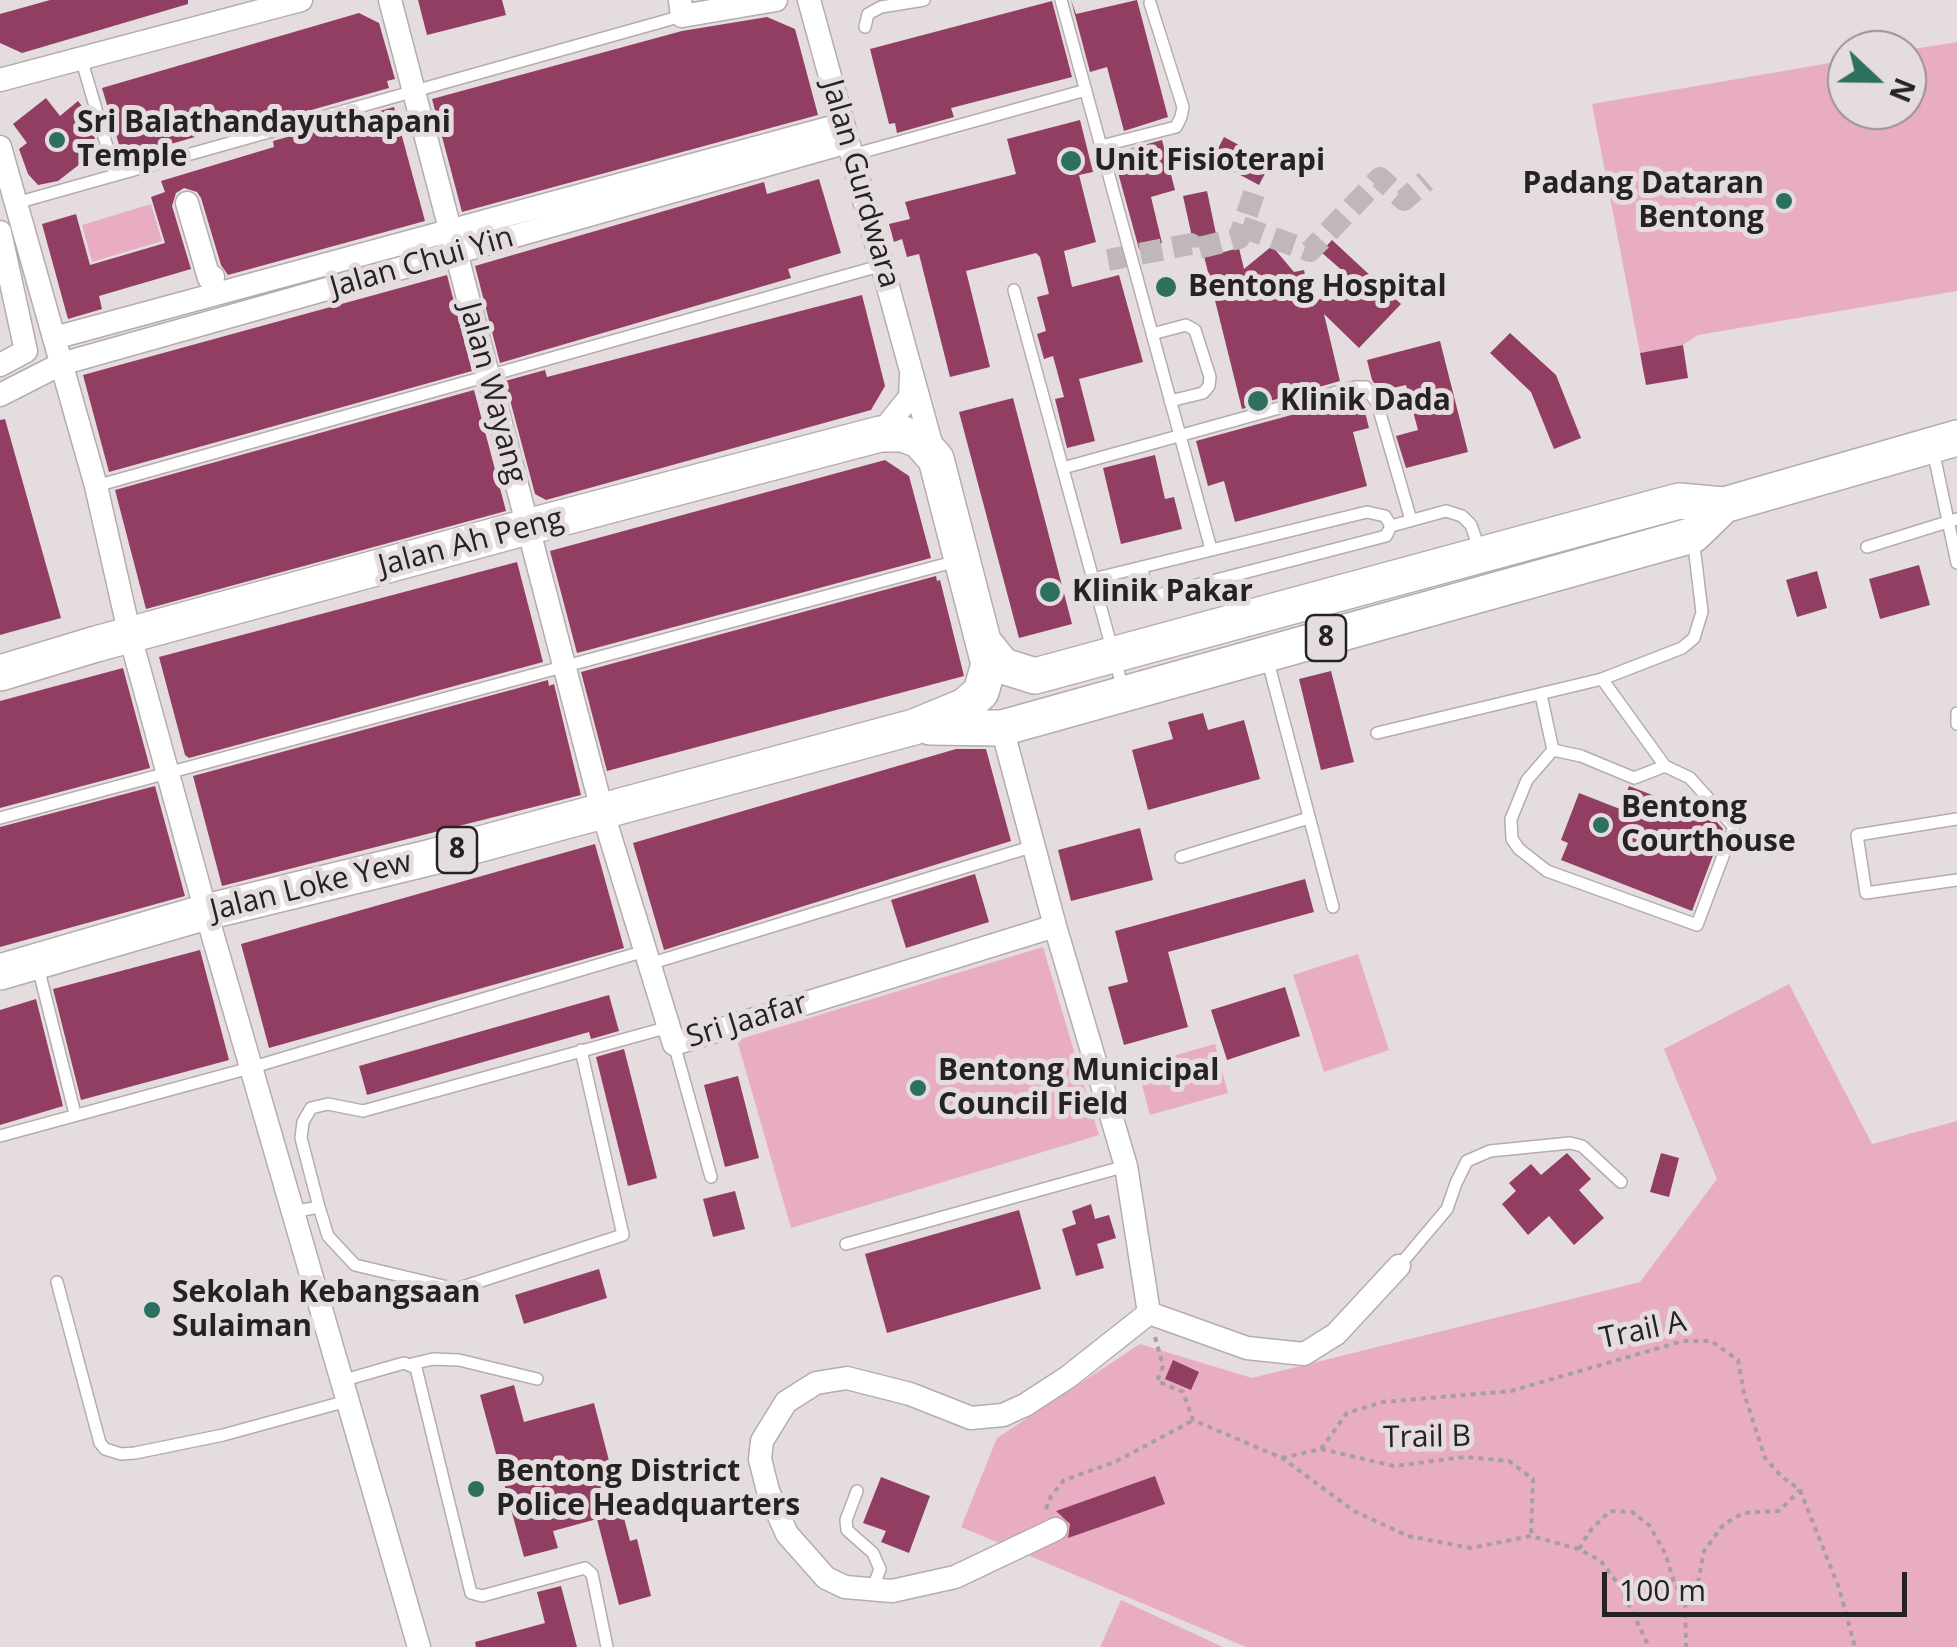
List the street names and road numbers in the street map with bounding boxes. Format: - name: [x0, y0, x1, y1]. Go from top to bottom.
- street label: Jalan Gurdwara: [813, 76, 907, 292]
- street label: Jalan Chui Yin: [326, 220, 518, 306]
- street label: Jalan Wayang: [451, 299, 533, 487]
- street label: Jalan Ah Peng: [375, 501, 567, 585]
- road number: 8: [1306, 615, 1346, 661]
- road number: 8: [437, 827, 477, 873]
- street label: Jalan Loke Yew: [207, 845, 415, 929]
- street label: Sri Jaafar: [682, 986, 812, 1056]
- street label: Trail A: [1597, 1304, 1689, 1358]
- street label: Trail B: [1383, 1419, 1471, 1457]

